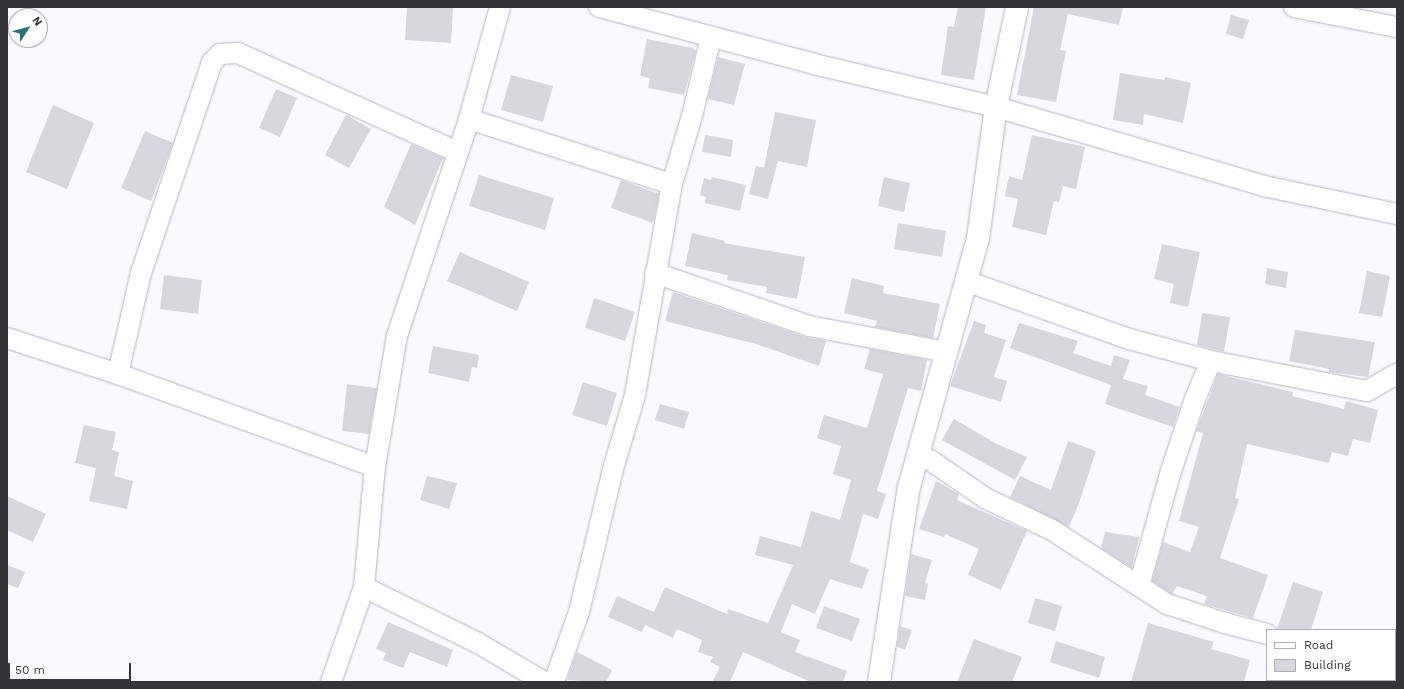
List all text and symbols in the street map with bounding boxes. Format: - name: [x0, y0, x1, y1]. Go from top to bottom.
- north arrow: [8, 8, 48, 48]
- text: N: [30, 14, 45, 28]
- legend: [1266, 629, 1396, 681]
- text: Road: [1304, 638, 1333, 652]
- scale bar: [10, 655, 133, 681]
- text: Building: [1304, 658, 1351, 672]
- text: 50 m: [15, 663, 45, 677]

